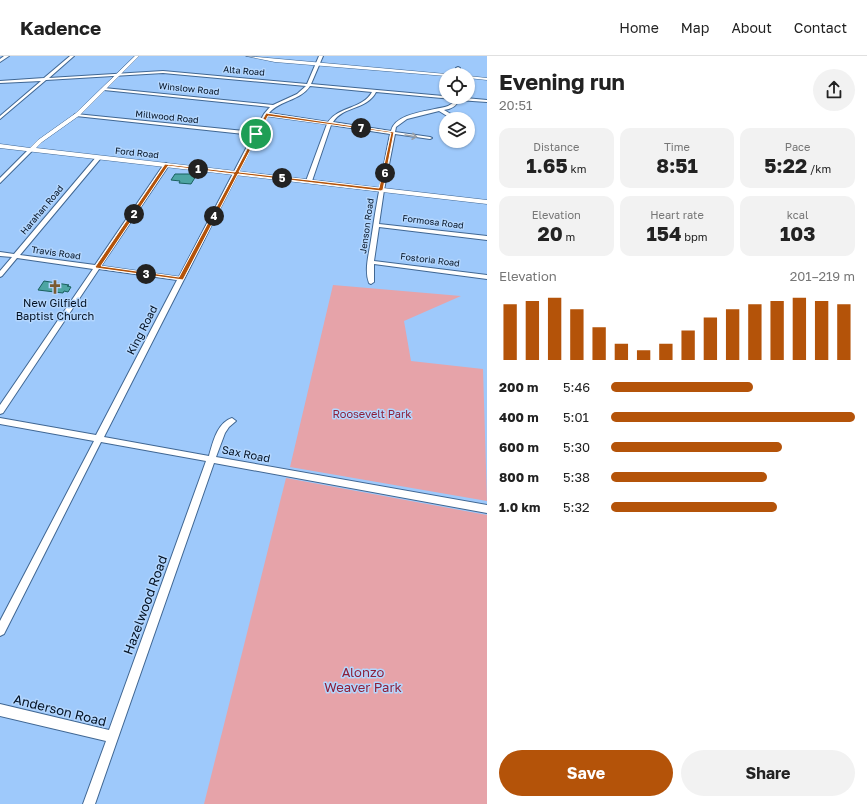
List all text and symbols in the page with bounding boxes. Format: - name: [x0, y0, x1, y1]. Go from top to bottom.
- text: Kadence: [20, 16, 101, 39]
- text: Home: [619, 19, 659, 36]
- text: Map: [681, 19, 709, 36]
- text: About: [731, 19, 772, 36]
- text: Contact: [794, 19, 847, 36]
- street label: Alta Road: [223, 63, 265, 78]
- map controls: [439, 68, 475, 148]
- button: locate: [439, 68, 475, 104]
- text: Evening run: [499, 68, 625, 95]
- button: share: [813, 69, 855, 111]
- street label: Winslow Road: [158, 80, 220, 97]
- text: 20:51: [499, 97, 532, 113]
- street label: Millwood Road: [135, 108, 199, 125]
- button: layers: [439, 112, 475, 148]
- pin: [239, 117, 273, 151]
- pin: 7: [351, 118, 371, 138]
- text: 7: [358, 121, 364, 134]
- icon: arrive: [245, 123, 267, 145]
- one-way arrow: [404, 132, 417, 140]
- text: Distance: [533, 140, 579, 153]
- text: Time: [664, 140, 690, 153]
- text: Pace: [785, 140, 811, 153]
- street label: Ford Road: [115, 145, 159, 160]
- text: 1.65: [526, 153, 568, 177]
- text: 8:51: [656, 153, 698, 177]
- text: 5:22: [764, 153, 807, 177]
- pin: 1: [188, 159, 208, 179]
- text: 1: [195, 162, 201, 175]
- text: km: [568, 162, 586, 175]
- text: /km: [807, 162, 831, 175]
- pin: 6: [375, 163, 395, 183]
- text: 6: [382, 166, 389, 179]
- pin: 5: [272, 168, 292, 188]
- text: 5: [279, 171, 285, 184]
- street label: Harahan Road: [18, 183, 65, 237]
- street label: Jenson Road: [357, 198, 376, 254]
- pin: 2: [124, 204, 144, 224]
- pin: 4: [204, 206, 224, 226]
- text: 2: [131, 207, 137, 220]
- text: Elevation: [532, 208, 581, 221]
- text: Heart rate: [650, 208, 704, 221]
- text: kcal: [787, 208, 809, 221]
- text: 4: [211, 209, 217, 222]
- street label: Formosa Road: [402, 212, 464, 231]
- text: 20: [537, 221, 563, 245]
- text: 154: [646, 221, 681, 245]
- text: 103: [780, 221, 815, 245]
- text: m: [563, 230, 575, 243]
- text: bpm: [681, 230, 708, 243]
- street label: Travis Road: [31, 244, 81, 261]
- street label: Fostoria Road: [400, 250, 460, 269]
- pin: 3: [136, 264, 156, 284]
- text: 3: [143, 267, 149, 280]
- text: Elevation: [499, 268, 557, 284]
- text: 201–219 m: [790, 268, 855, 284]
- church icon: New Gilfield Baptist Church: [47, 279, 63, 295]
- place label: New Gilfield Baptist Church: [16, 296, 94, 322]
- street label: King Road: [124, 303, 160, 357]
- text: 200 m: [499, 379, 538, 395]
- text: 5:46: [563, 379, 590, 395]
- park label: Roosevelt Park: [332, 407, 412, 420]
- text: 400 m: [499, 409, 539, 425]
- text: 5:01: [563, 409, 589, 425]
- text: 600 m: [499, 439, 539, 455]
- text: 5:30: [563, 439, 590, 455]
- street label: Sax Road: [221, 442, 271, 465]
- text: 800 m: [499, 469, 539, 485]
- text: 5:38: [563, 469, 590, 485]
- text: 1.0 km: [499, 499, 540, 515]
- text: 5:32: [563, 499, 590, 515]
- street label: Hazelwood Road: [120, 553, 170, 657]
- park label: Alonzo Weaver Park: [324, 664, 402, 695]
- street label: Anderson Road: [12, 691, 108, 729]
- button: Save: [499, 750, 673, 796]
- button: Share: [681, 750, 855, 796]

